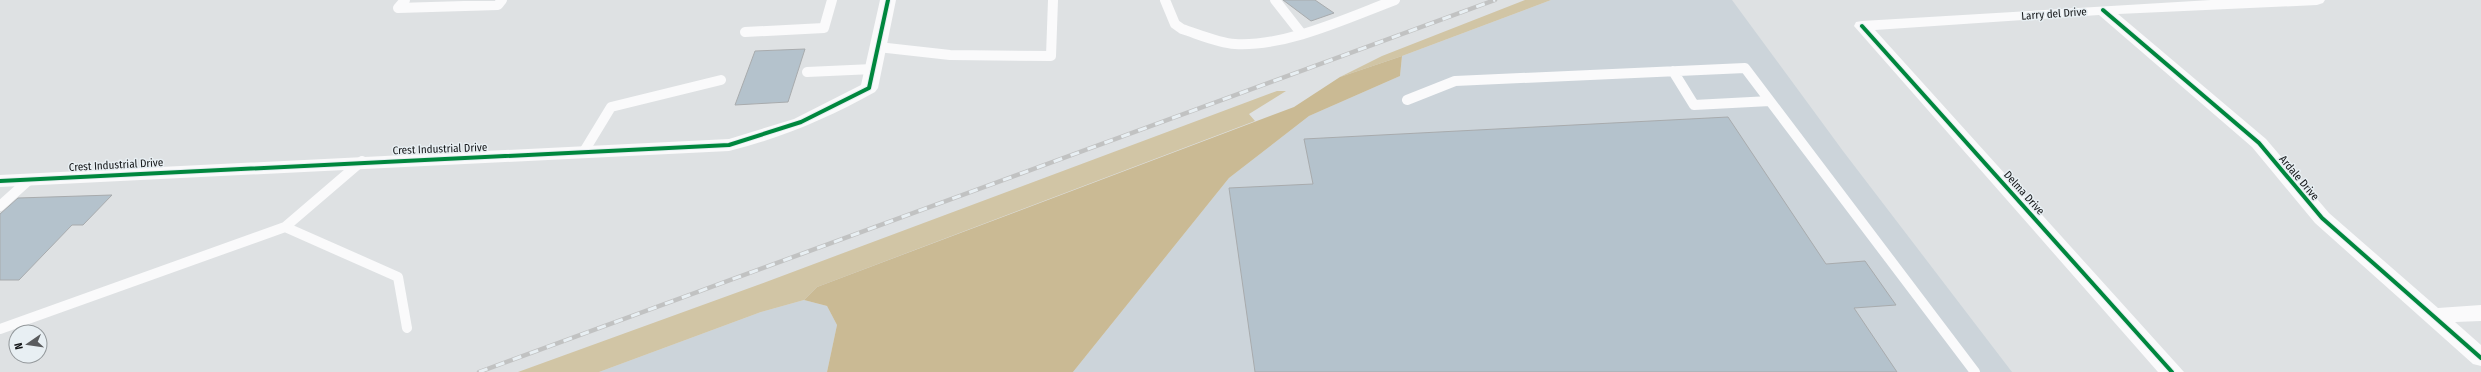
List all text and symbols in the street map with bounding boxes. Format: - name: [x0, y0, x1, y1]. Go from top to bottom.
- street label: Larry del Drive: [2021, 5, 2087, 23]
- street label: Crest Industrial Drive: [393, 141, 487, 157]
- street label: Ardale Drive: [2276, 153, 2322, 203]
- street label: Crest Industrial Drive: [68, 156, 164, 174]
- street label: Delma Drive: [2001, 168, 2047, 218]
- north arrow: [8, 324, 48, 364]
- text: N: [12, 341, 26, 351]

